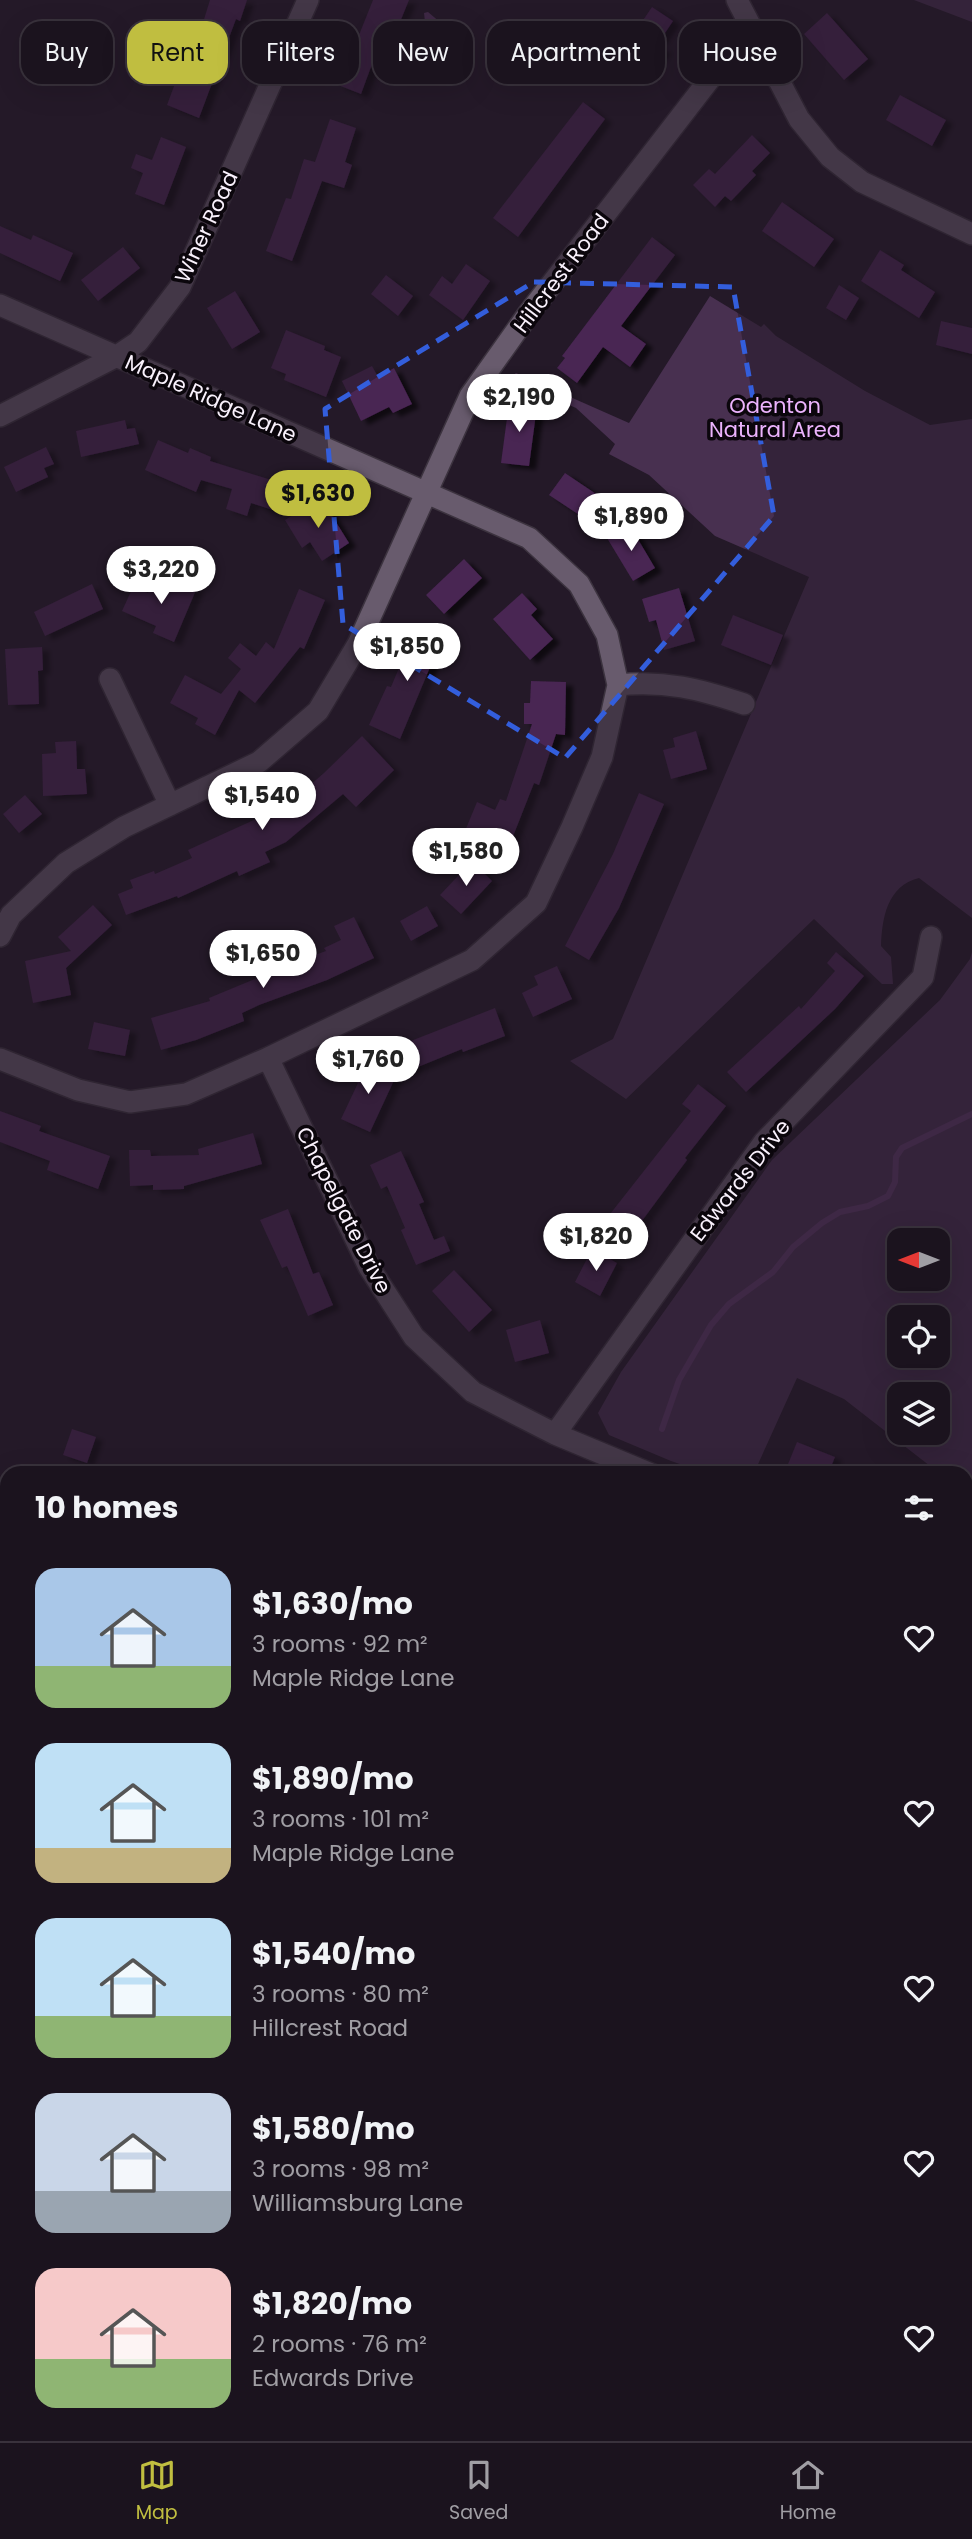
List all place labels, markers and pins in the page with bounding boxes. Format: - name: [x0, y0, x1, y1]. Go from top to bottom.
- pin: $2,190: [462, 374, 576, 434]
- pin: $1,630: [261, 470, 375, 530]
- pin: $1,890: [574, 494, 688, 553]
- pin: $3,220: [104, 546, 218, 606]
- pin: $1,850: [350, 624, 464, 683]
- pin: $1,540: [205, 772, 319, 832]
- pin: $1,580: [409, 828, 523, 888]
- pin: $1,650: [206, 930, 320, 990]
- pin: $1,760: [311, 1036, 425, 1096]
- pin: $1,820: [539, 1214, 653, 1273]

